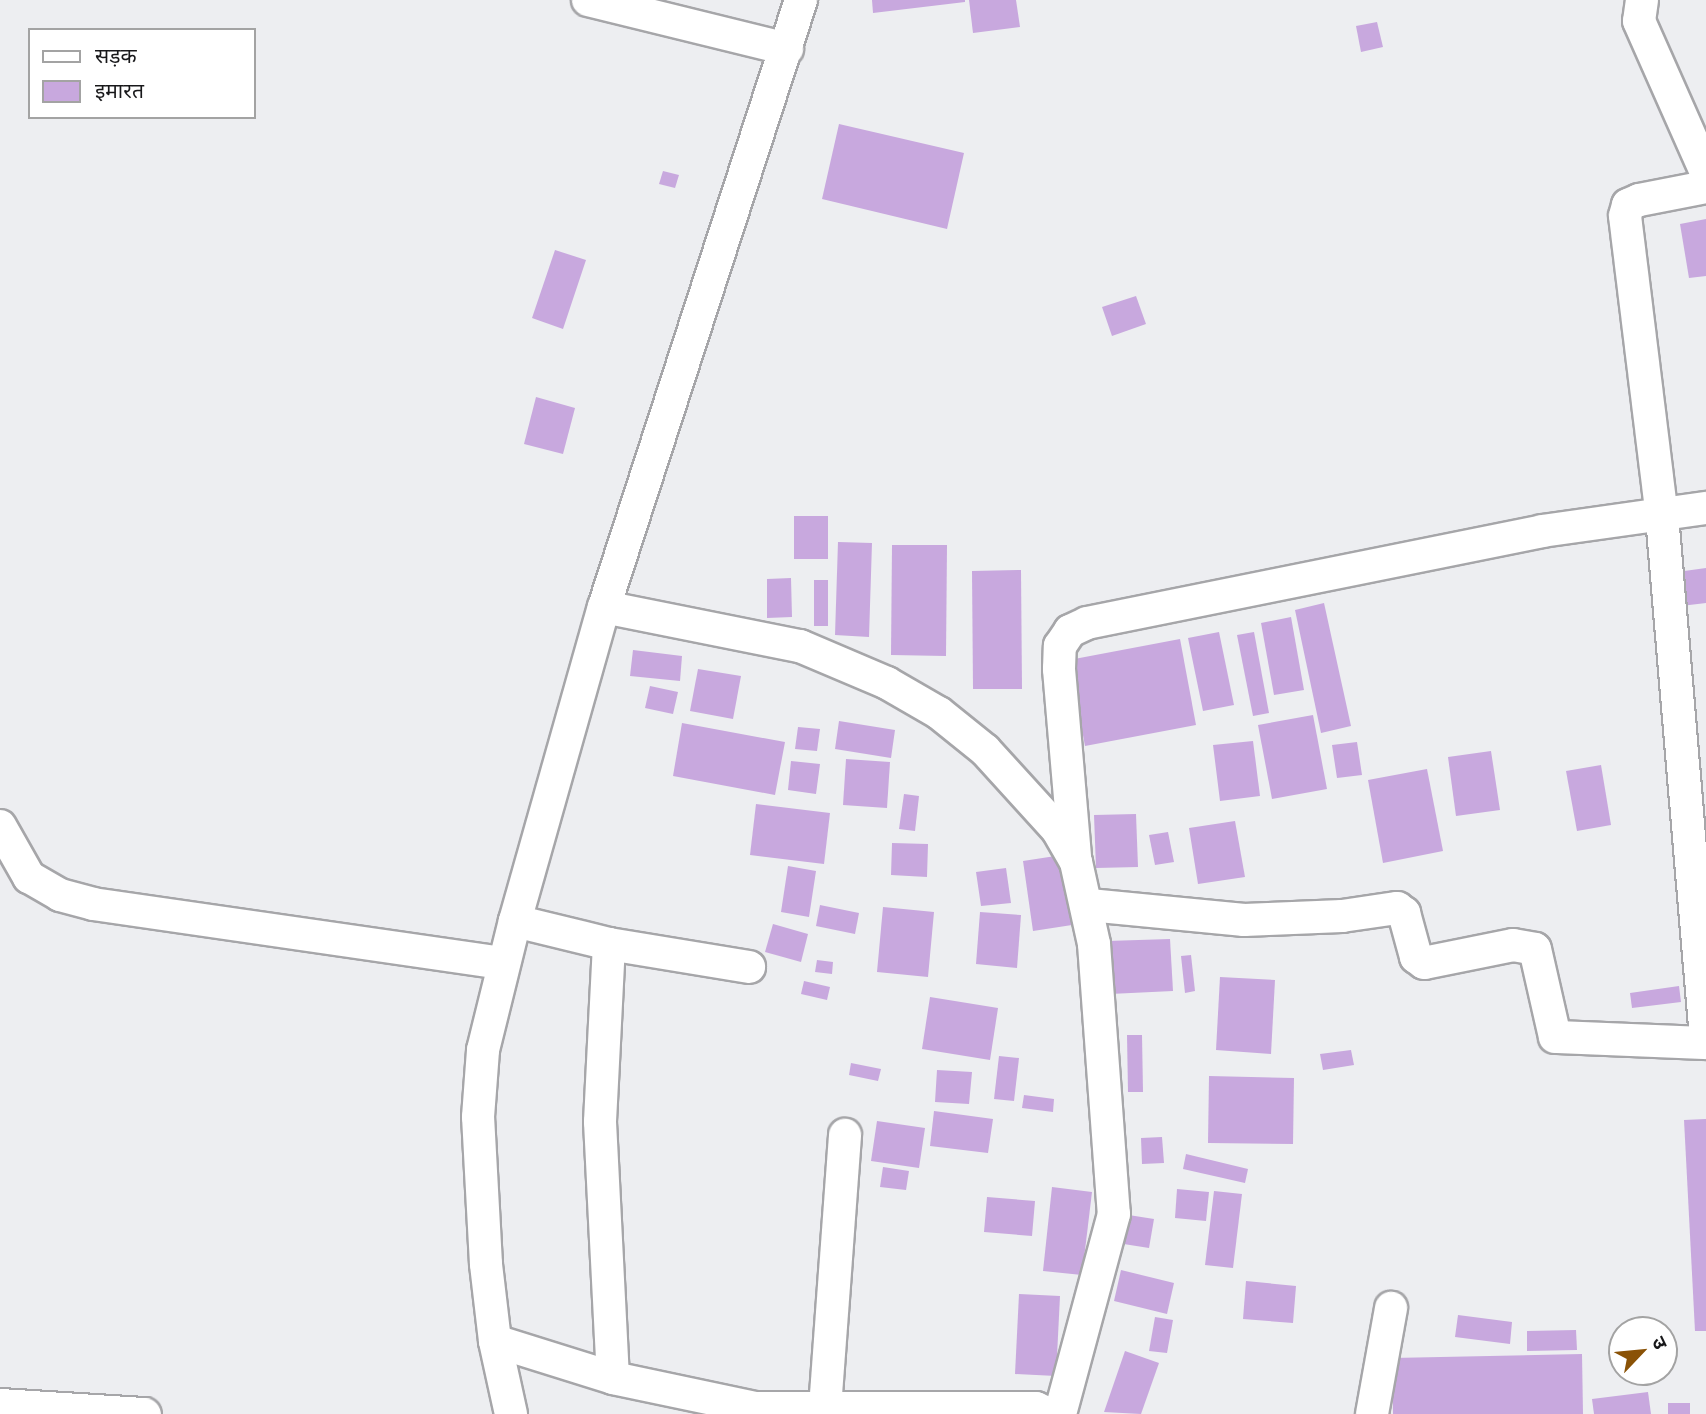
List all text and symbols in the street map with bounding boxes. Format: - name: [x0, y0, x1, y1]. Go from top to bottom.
- legend: [28, 28, 256, 119]
- text: सड़क: [95, 41, 137, 69]
- text: इमारत: [95, 76, 144, 104]
- north arrow: [1608, 1316, 1678, 1386]
- text: उ: [1646, 1332, 1674, 1353]

